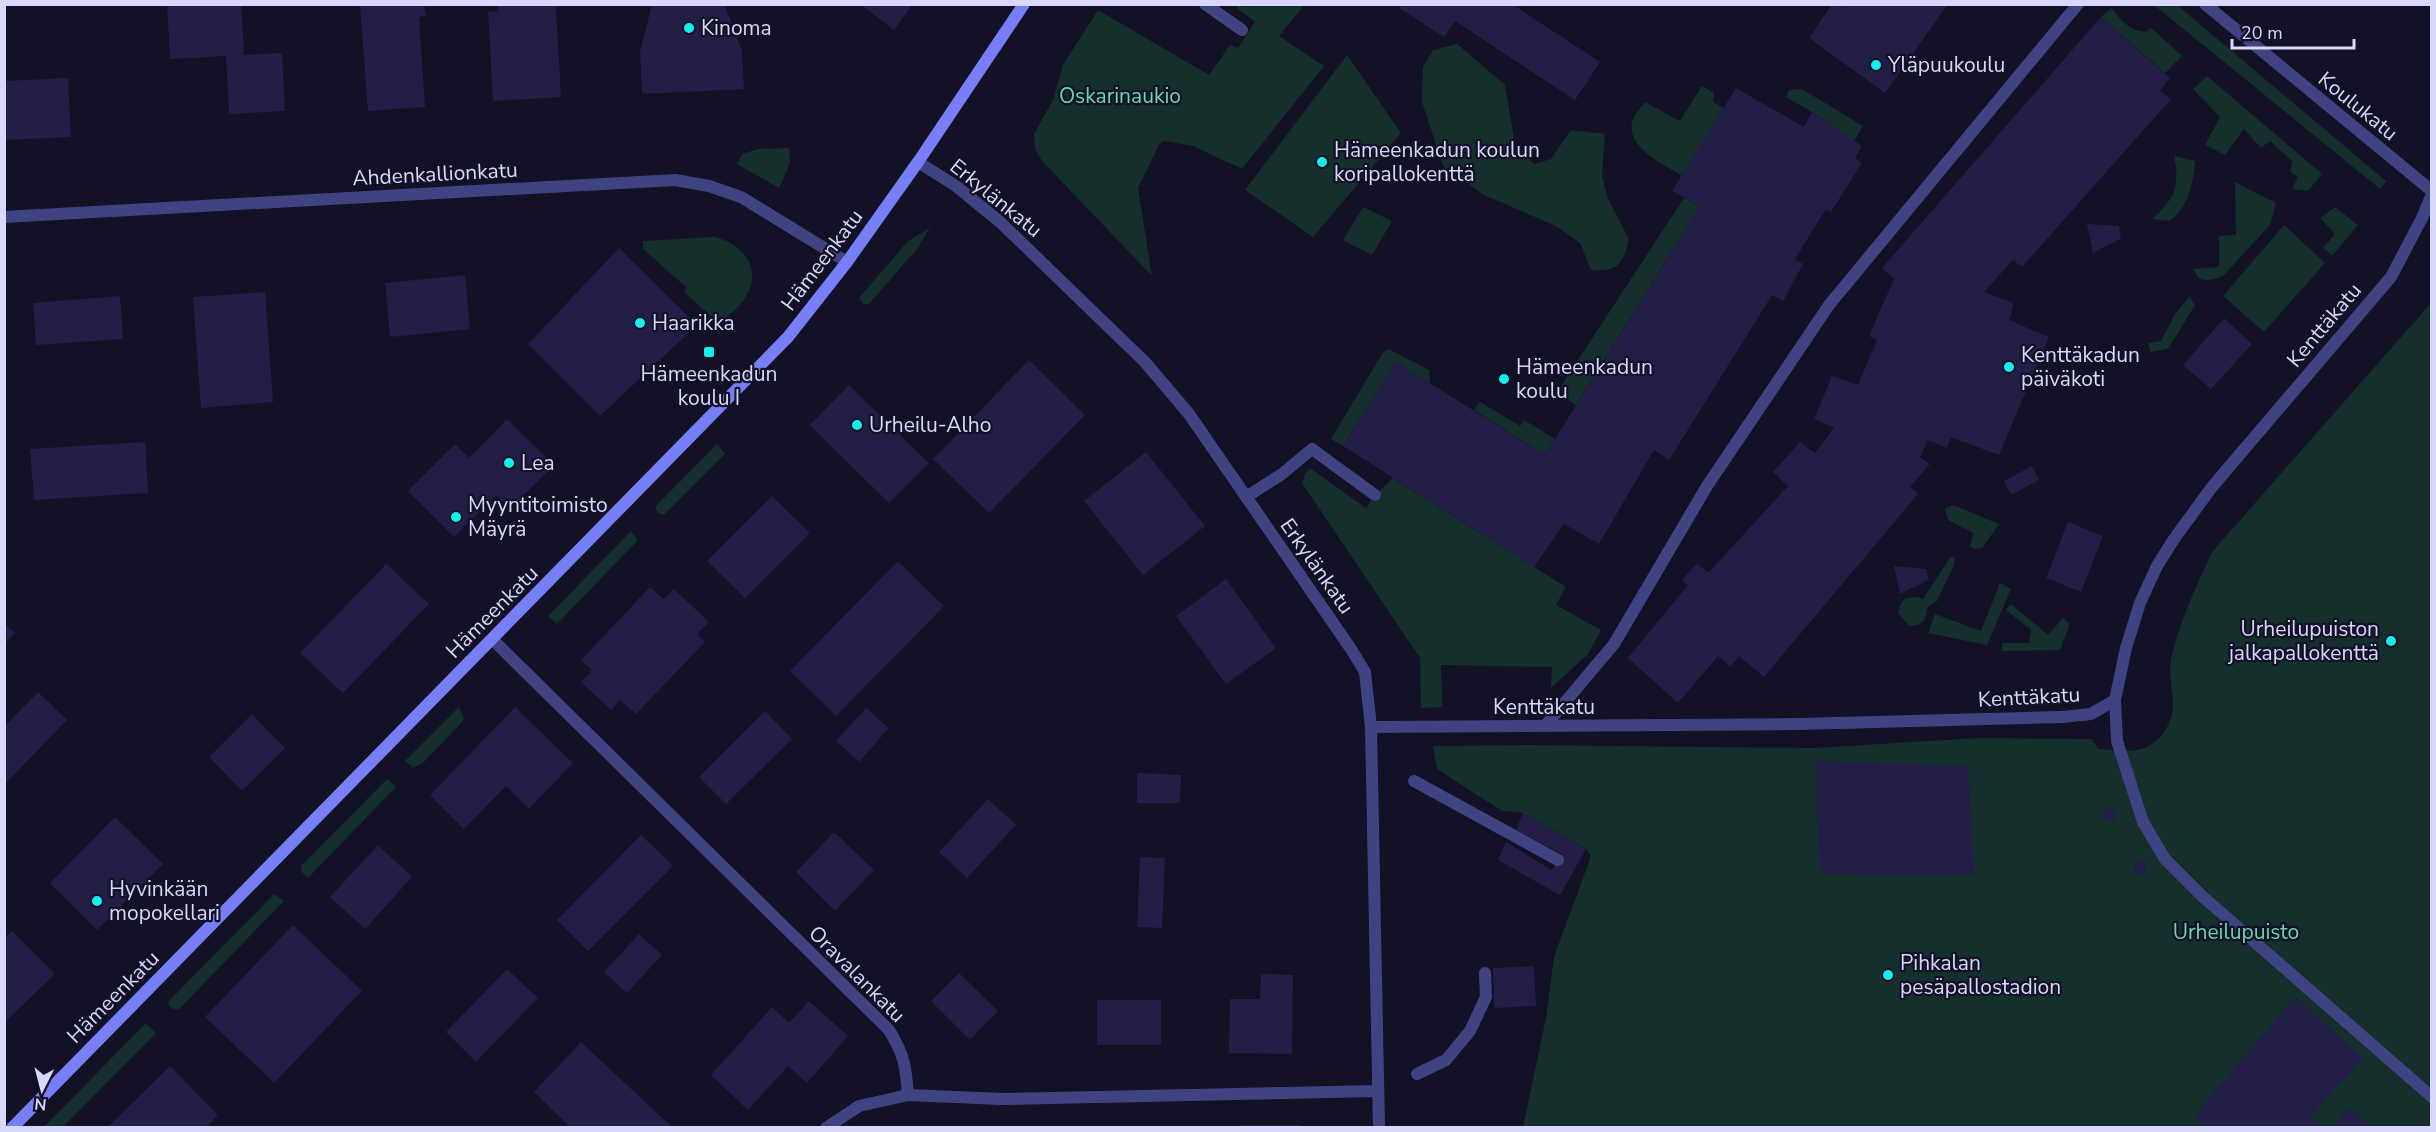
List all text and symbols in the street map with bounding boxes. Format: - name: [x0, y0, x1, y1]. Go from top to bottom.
- scale bar: [2232, 12, 2354, 50]
- place label: Kinoma: [701, 14, 772, 42]
- marker: Kinoma: [682, 21, 696, 35]
- text: 20 m: [2241, 21, 2283, 45]
- place label: Yläpuukoulu: [1887, 51, 2005, 79]
- marker: Yläpuukoulu: [1869, 58, 1883, 72]
- street label: Koulukatu: [2312, 65, 2404, 147]
- park label: Oskarinaukio: [1059, 82, 1181, 110]
- place label: Hämeenkadun koulun koripallokenttä: [1334, 136, 1540, 188]
- street label: Erkylänkatu: [944, 152, 1048, 244]
- marker: Hämeenkadun koulun koripallokenttä: [1315, 155, 1329, 169]
- street label: Ahdenkallionkatu: [352, 156, 518, 192]
- street label: Hämeenkatu: [775, 204, 869, 316]
- street label: Kenttäkatu: [2280, 277, 2368, 373]
- place label: Haarikka: [652, 309, 735, 337]
- marker: Haarikka: [633, 316, 647, 330]
- place label: Kenttäkadun päiväkoti: [2021, 341, 2140, 393]
- marker: Hämeenkadun koulu I: [702, 345, 716, 359]
- place label: Hämeenkadun koulu: [1516, 353, 1653, 405]
- place label: Hämeenkadun koulu I: [641, 360, 777, 412]
- marker: Kenttäkadun päiväkoti: [2002, 360, 2016, 374]
- marker: Hämeenkadun koulu: [1497, 372, 1511, 386]
- place label: Urheilu-Alho: [869, 411, 991, 439]
- marker: Urheilu-Alho: [850, 418, 864, 432]
- place label: Lea: [521, 449, 555, 477]
- marker: Lea: [502, 456, 516, 470]
- place label: Myyntitoimisto Mäyrä: [468, 491, 608, 543]
- marker: Myyntitoimisto Mäyrä: [449, 510, 463, 524]
- street label: Erkylänkatu: [1274, 513, 1360, 619]
- street label: Hämeenkatu: [440, 560, 544, 664]
- place label: Urheilupuiston jalkapallokenttä: [2227, 615, 2379, 667]
- marker: Urheilupuiston jalkapallokenttä: [2384, 634, 2398, 648]
- street label: Kenttäkatu: [1977, 680, 2081, 714]
- street label: Kenttäkatu: [1493, 693, 1595, 721]
- place label: Hyvinkään mopokellari: [109, 875, 220, 927]
- marker: Hyvinkään mopokellari: [90, 894, 104, 908]
- park label: Urheilupuisto: [2173, 918, 2299, 946]
- street label: Oravalankatu: [802, 919, 912, 1029]
- street label: Hämeenkatu: [61, 945, 165, 1049]
- place label: Pihkalan pesäpallostadion: [1900, 949, 2061, 1001]
- marker: Pihkalan pesäpallostadion: [1881, 968, 1895, 982]
- north arrow: [12, 1060, 72, 1120]
- text: N: [33, 1092, 48, 1115]

